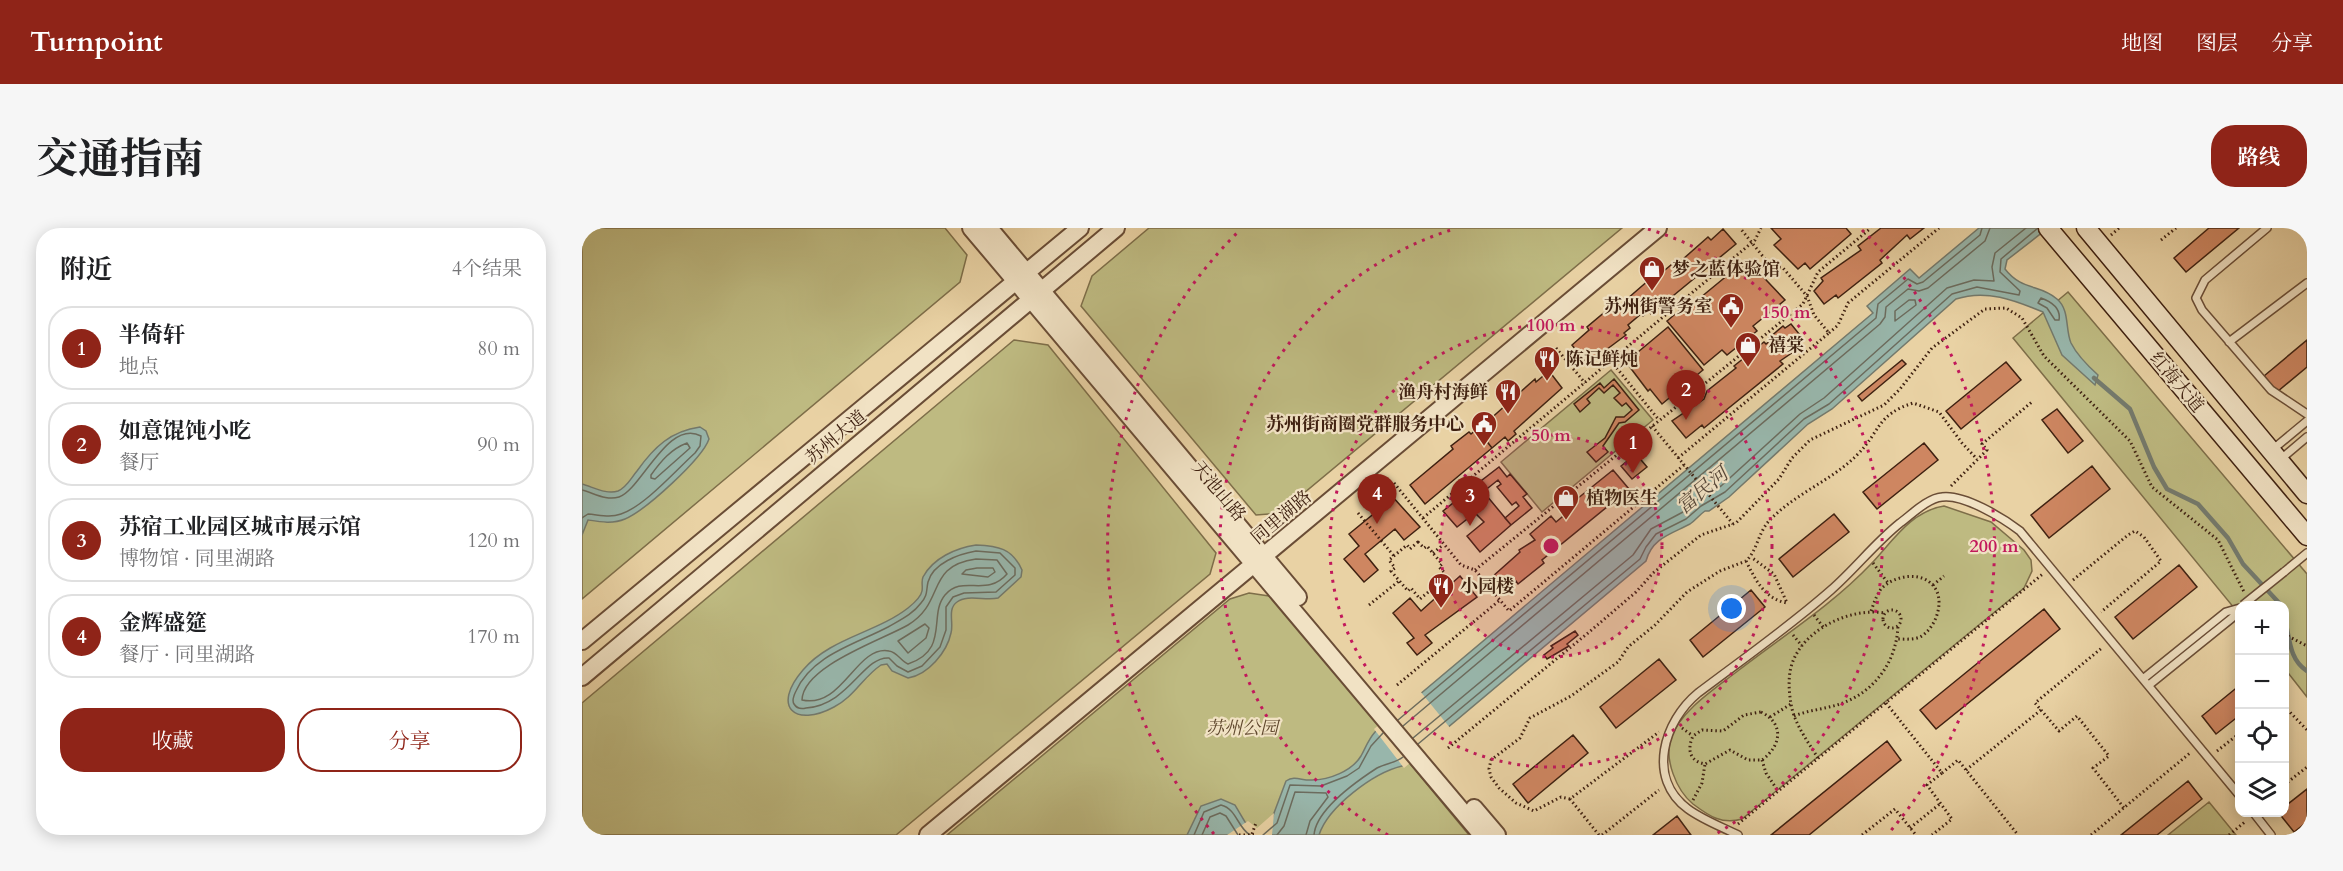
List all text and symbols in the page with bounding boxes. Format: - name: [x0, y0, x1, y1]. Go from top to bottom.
- text: Turnpoint: [30, 23, 163, 61]
- text: 地图: [2121, 29, 2163, 58]
- text: 图层: [2196, 29, 2238, 58]
- text: 分享: [2271, 29, 2313, 58]
- button: 路线: [2211, 125, 2307, 187]
- text: 交通指南: [36, 131, 204, 188]
- text: 附近: [60, 252, 112, 287]
- shop icon: 梦之蓝体验馆: [1637, 254, 1667, 292]
- text: 4个结果: [452, 255, 522, 282]
- place label: 梦之蓝体验馆: [1672, 257, 1780, 282]
- public building icon: 苏州街警务室: [1716, 291, 1746, 329]
- place label: 苏州街警务室: [1604, 294, 1712, 319]
- text: 150 m: [1761, 300, 1811, 325]
- text: 100 m: [1526, 313, 1576, 338]
- text: 半倚轩: [119, 320, 185, 350]
- shop icon: 禧棠: [1733, 330, 1763, 368]
- place label: 禧棠: [1768, 333, 1804, 358]
- text: 1: [76, 335, 87, 362]
- text: 80 m: [477, 335, 520, 362]
- restaurant icon: 陈记鲜炖: [1532, 344, 1562, 382]
- place label: 陈记鲜炖: [1566, 347, 1638, 372]
- street label: 红海大道: [2144, 347, 2209, 418]
- text: 地点: [119, 353, 159, 380]
- pin: 2: [1666, 370, 1706, 420]
- restaurant icon: 渔舟村海鲜: [1493, 377, 1523, 415]
- place label: 渔舟村海鲜: [1398, 380, 1488, 405]
- street label: 苏州大道: [801, 405, 872, 470]
- public building icon: 苏州街商圈党群服务中心: [1469, 409, 1499, 447]
- place label: 苏州街商圈党群服务中心: [1266, 412, 1464, 437]
- text: 如意馄饨小吃: [119, 416, 251, 446]
- text: 50 m: [1531, 423, 1571, 448]
- pin: 1: [1614, 424, 1652, 473]
- text: 2: [76, 431, 87, 458]
- text: 90 m: [477, 431, 520, 458]
- text: 餐厅: [119, 449, 159, 476]
- street label: 天池山路: [1186, 456, 1251, 527]
- water label: 富民河: [1671, 459, 1736, 520]
- pin: 4: [1358, 474, 1396, 524]
- pin: 3: [1450, 476, 1490, 526]
- shop icon: 植物医生: [1551, 483, 1581, 521]
- street label: 同里湖路: [1246, 485, 1317, 550]
- place label: 植物医生: [1586, 486, 1658, 511]
- text: 苏宿工业园区城市展示馆: [119, 512, 361, 542]
- text: 3: [76, 527, 87, 554]
- text: 120 m: [467, 527, 520, 554]
- text: 200 m: [1969, 534, 2019, 559]
- centre of rings: [1541, 536, 1561, 556]
- text: 博物馆 · 同里湖路: [119, 545, 275, 572]
- restaurant icon: 小园楼: [1426, 571, 1456, 609]
- place label: 小园楼: [1460, 574, 1514, 599]
- your location: [1717, 594, 1746, 623]
- map controls: [2235, 601, 2289, 817]
- button: +: [2235, 601, 2289, 655]
- text: 金辉盛筵: [119, 608, 207, 638]
- text: 4: [76, 623, 87, 650]
- text: 170 m: [467, 623, 520, 650]
- text: 餐厅 · 同里湖路: [119, 641, 255, 668]
- button: −: [2235, 655, 2289, 709]
- button: 收藏: [60, 708, 285, 772]
- button: 分享: [297, 708, 522, 772]
- button: locate: [2235, 709, 2289, 763]
- park label: 苏州公园: [1206, 716, 1281, 741]
- button: layers: [2235, 763, 2289, 817]

